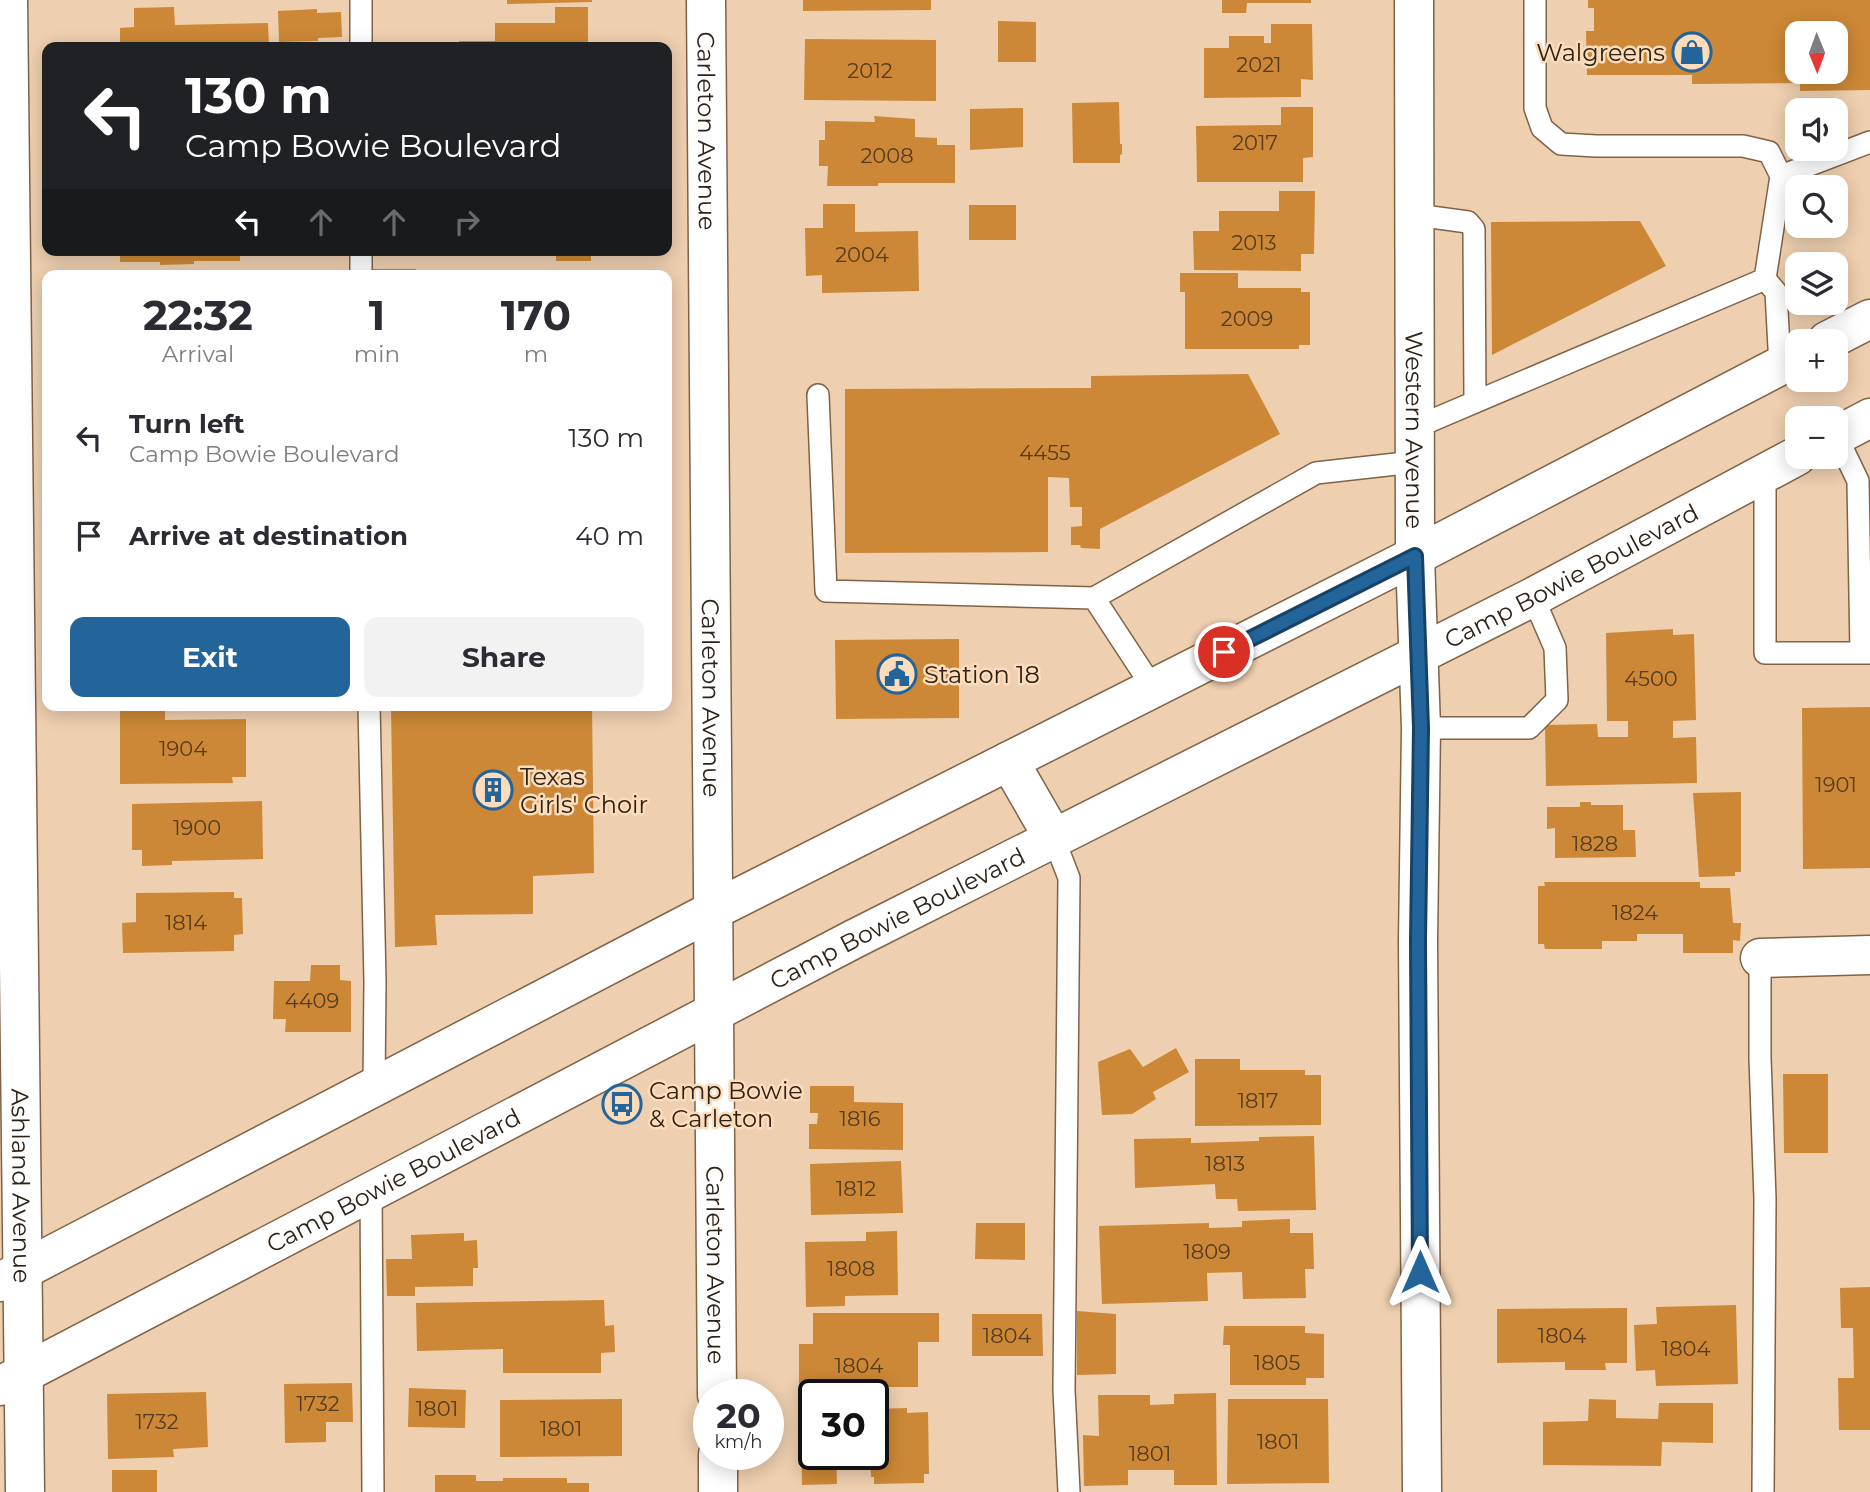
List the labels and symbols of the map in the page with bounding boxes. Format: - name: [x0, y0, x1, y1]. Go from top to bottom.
- north arrow: [1785, 21, 1848, 84]
- street label: Carleton Avenue: [692, 31, 722, 231]
- shop icon: Walgreens: [1671, 31, 1713, 73]
- place label: Walgreens: [1536, 38, 1665, 67]
- house number: 2021: [1236, 52, 1282, 77]
- house number: 2012: [847, 58, 893, 83]
- house number: 2017: [1232, 130, 1278, 155]
- house number: 2008: [860, 143, 914, 168]
- house number: 2013: [1231, 230, 1277, 255]
- house number: 2004: [835, 242, 889, 267]
- house number: 2009: [1221, 306, 1273, 331]
- street label: Western Avenue: [1400, 331, 1429, 529]
- house number: 4455: [1019, 440, 1071, 465]
- street label: Camp Bowie Boulevard: [1439, 497, 1703, 654]
- street label: Carleton Avenue: [696, 598, 727, 798]
- pin: [1194, 622, 1254, 682]
- public building icon: Station 18: [876, 653, 918, 695]
- place label: Station 18: [924, 660, 1040, 689]
- house number: 4500: [1624, 666, 1678, 691]
- house number: 1904: [159, 736, 207, 761]
- place label: Texas Girls' Choir: [520, 762, 648, 819]
- building icon: Texas Girls' Choir: [472, 769, 514, 811]
- house number: 1901: [1815, 772, 1857, 797]
- house number: 1900: [173, 815, 221, 840]
- house number: 1828: [1572, 831, 1618, 856]
- street label: Camp Bowie Boulevard: [765, 841, 1030, 995]
- house number: 1824: [1612, 900, 1658, 925]
- house number: 1814: [165, 910, 207, 935]
- house number: 4409: [285, 988, 339, 1013]
- place label: Camp Bowie & Carleton: [649, 1076, 803, 1133]
- bus stop icon: Camp Bowie & Carleton: [601, 1083, 643, 1125]
- street label: Ashland Avenue: [6, 1088, 37, 1284]
- house number: 1817: [1238, 1088, 1278, 1113]
- street label: Camp Bowie Boulevard: [261, 1102, 525, 1258]
- house number: 1816: [839, 1106, 881, 1131]
- house number: 1813: [1205, 1151, 1245, 1176]
- street label: Carleton Avenue: [701, 1165, 731, 1365]
- house number: 1812: [836, 1176, 876, 1201]
- position arrow: [1383, 1235, 1457, 1309]
- house number: 1809: [1183, 1239, 1231, 1264]
- house number: 1808: [827, 1256, 875, 1281]
- house number: 1804: [983, 1323, 1031, 1348]
- house number: 1804: [1538, 1323, 1586, 1348]
- house number: 1804: [1662, 1336, 1710, 1361]
- house number: 1805: [1254, 1350, 1300, 1375]
- house number: 1804: [835, 1353, 883, 1378]
- speed limit sign: 30: [798, 1379, 889, 1470]
- house number: 1732: [296, 1391, 340, 1416]
- house number: 1801: [416, 1396, 458, 1421]
- house number: 1732: [135, 1409, 179, 1434]
- house number: 1801: [540, 1416, 582, 1441]
- house number: 1801: [1257, 1429, 1299, 1454]
- house number: 1801: [1129, 1441, 1171, 1466]

